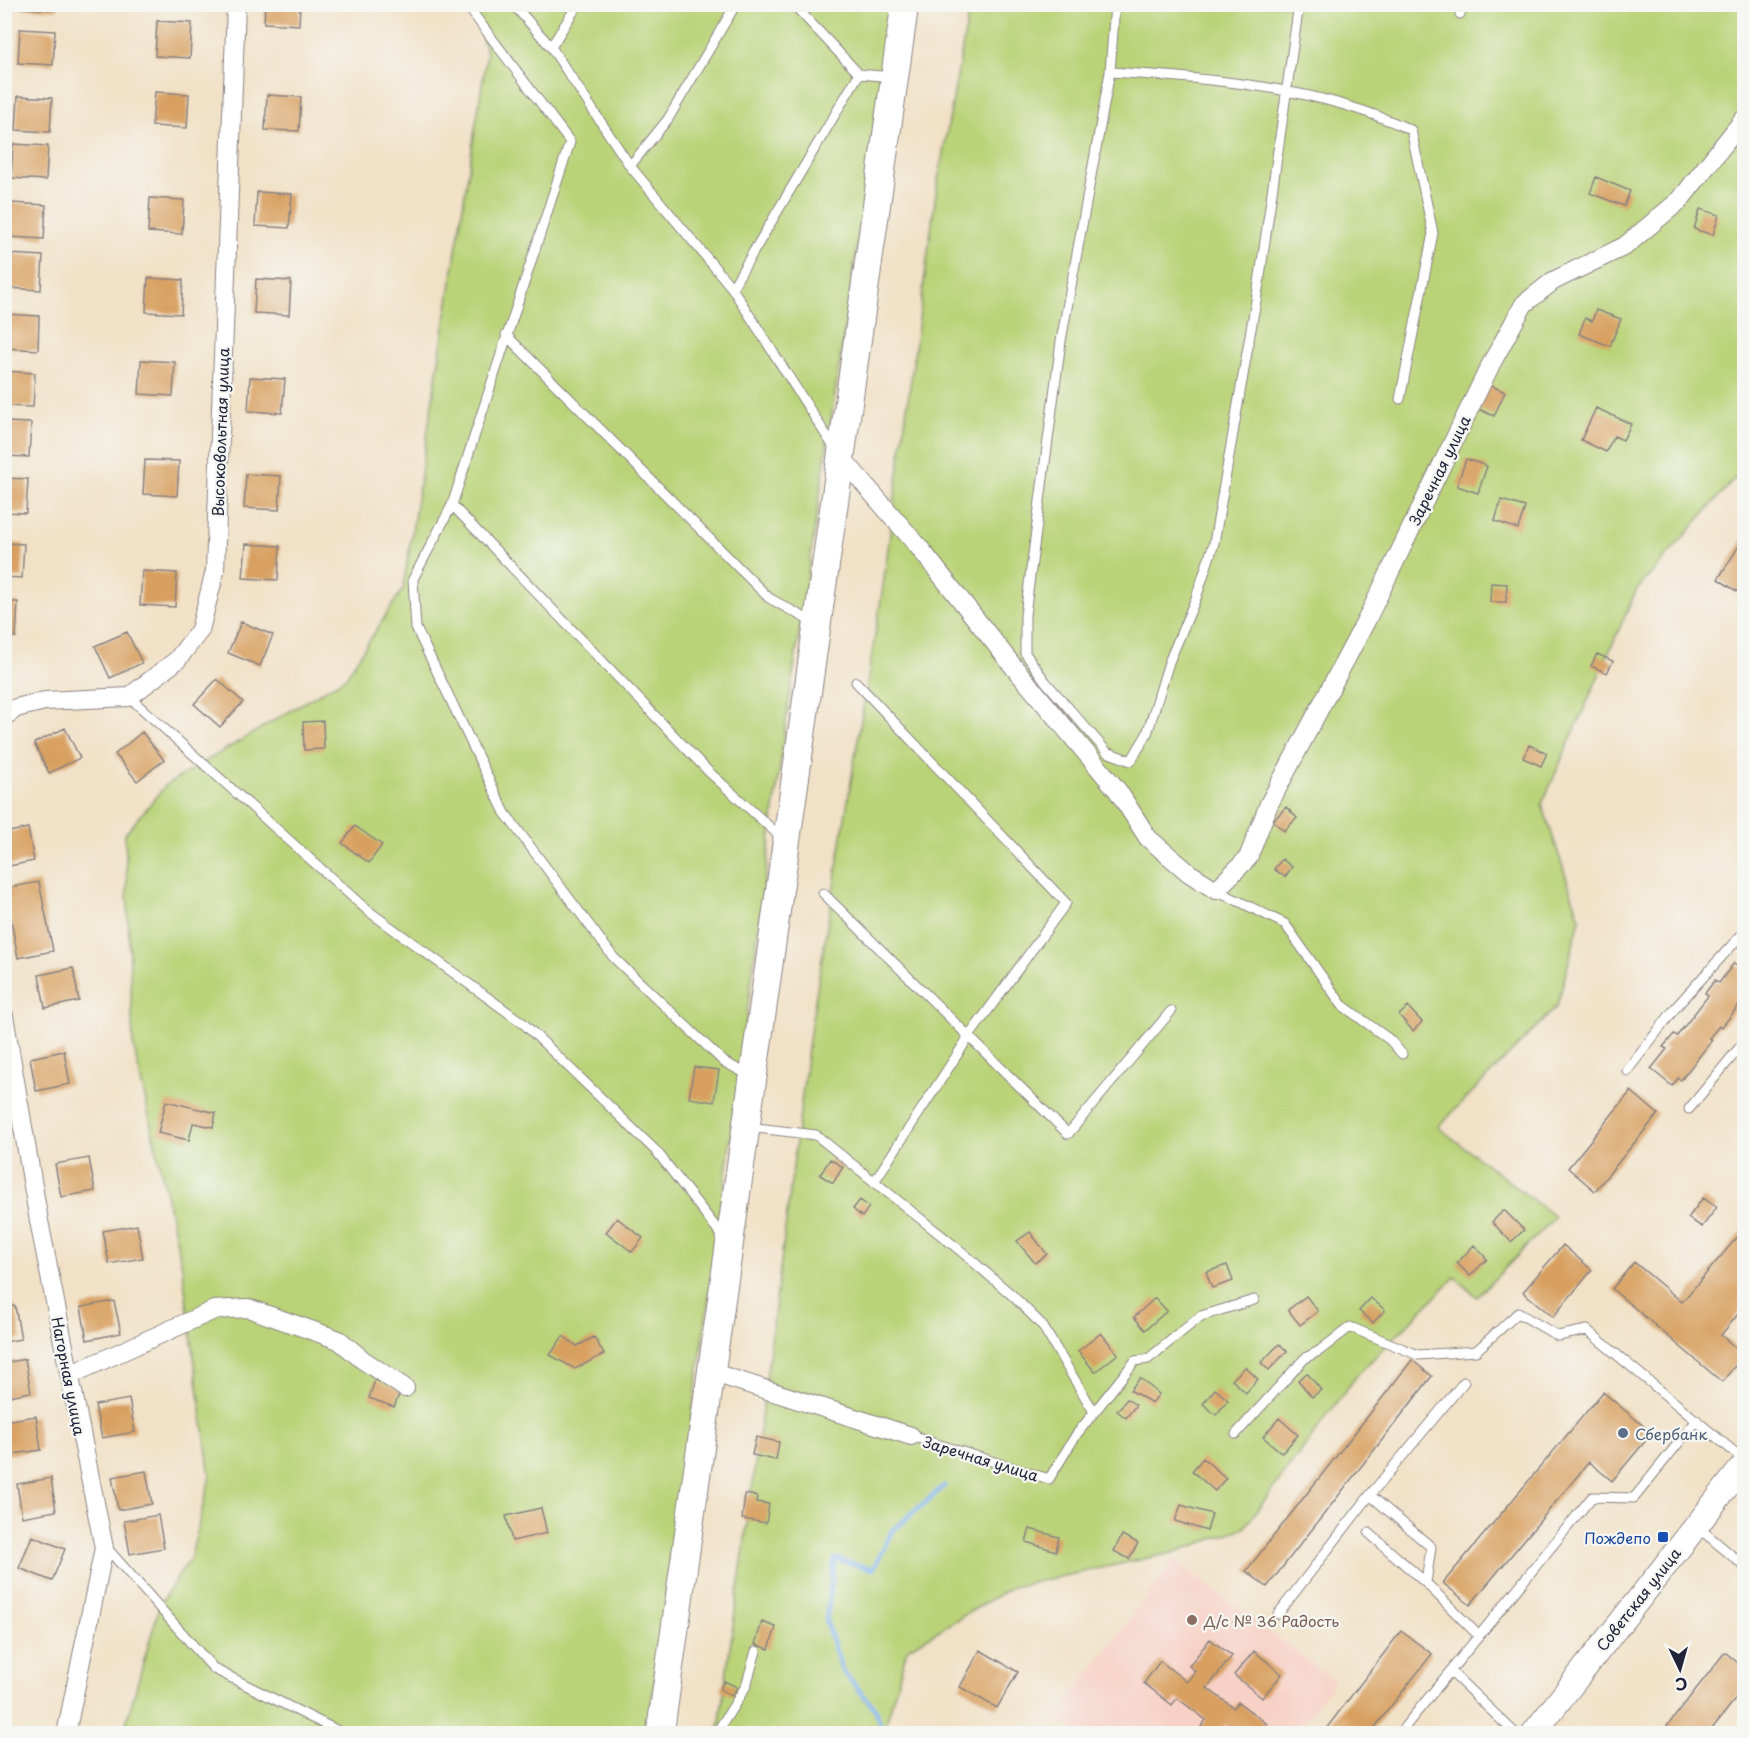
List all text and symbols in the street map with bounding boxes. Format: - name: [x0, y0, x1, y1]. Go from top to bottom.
- street label: Высоковольтная улица: [206, 347, 234, 517]
- street label: Заречная улица: [1402, 411, 1476, 529]
- street label: Нагорная улица: [46, 1315, 92, 1438]
- place label: Сбербанк: [1635, 1422, 1707, 1445]
- marker: Сбербанк: [1616, 1426, 1630, 1440]
- street label: Заречная улица: [920, 1430, 1042, 1487]
- place label: Пождепо: [1584, 1526, 1651, 1549]
- marker: Пождепо: [1656, 1530, 1670, 1544]
- street label: Советская улица: [1590, 1542, 1686, 1656]
- place label: Д/с № 36 Радость: [1203, 1609, 1339, 1632]
- marker: Д/с № 36 Радость: [1185, 1613, 1199, 1627]
- north arrow: [1650, 1639, 1710, 1699]
- text: С: [1674, 1672, 1688, 1697]

